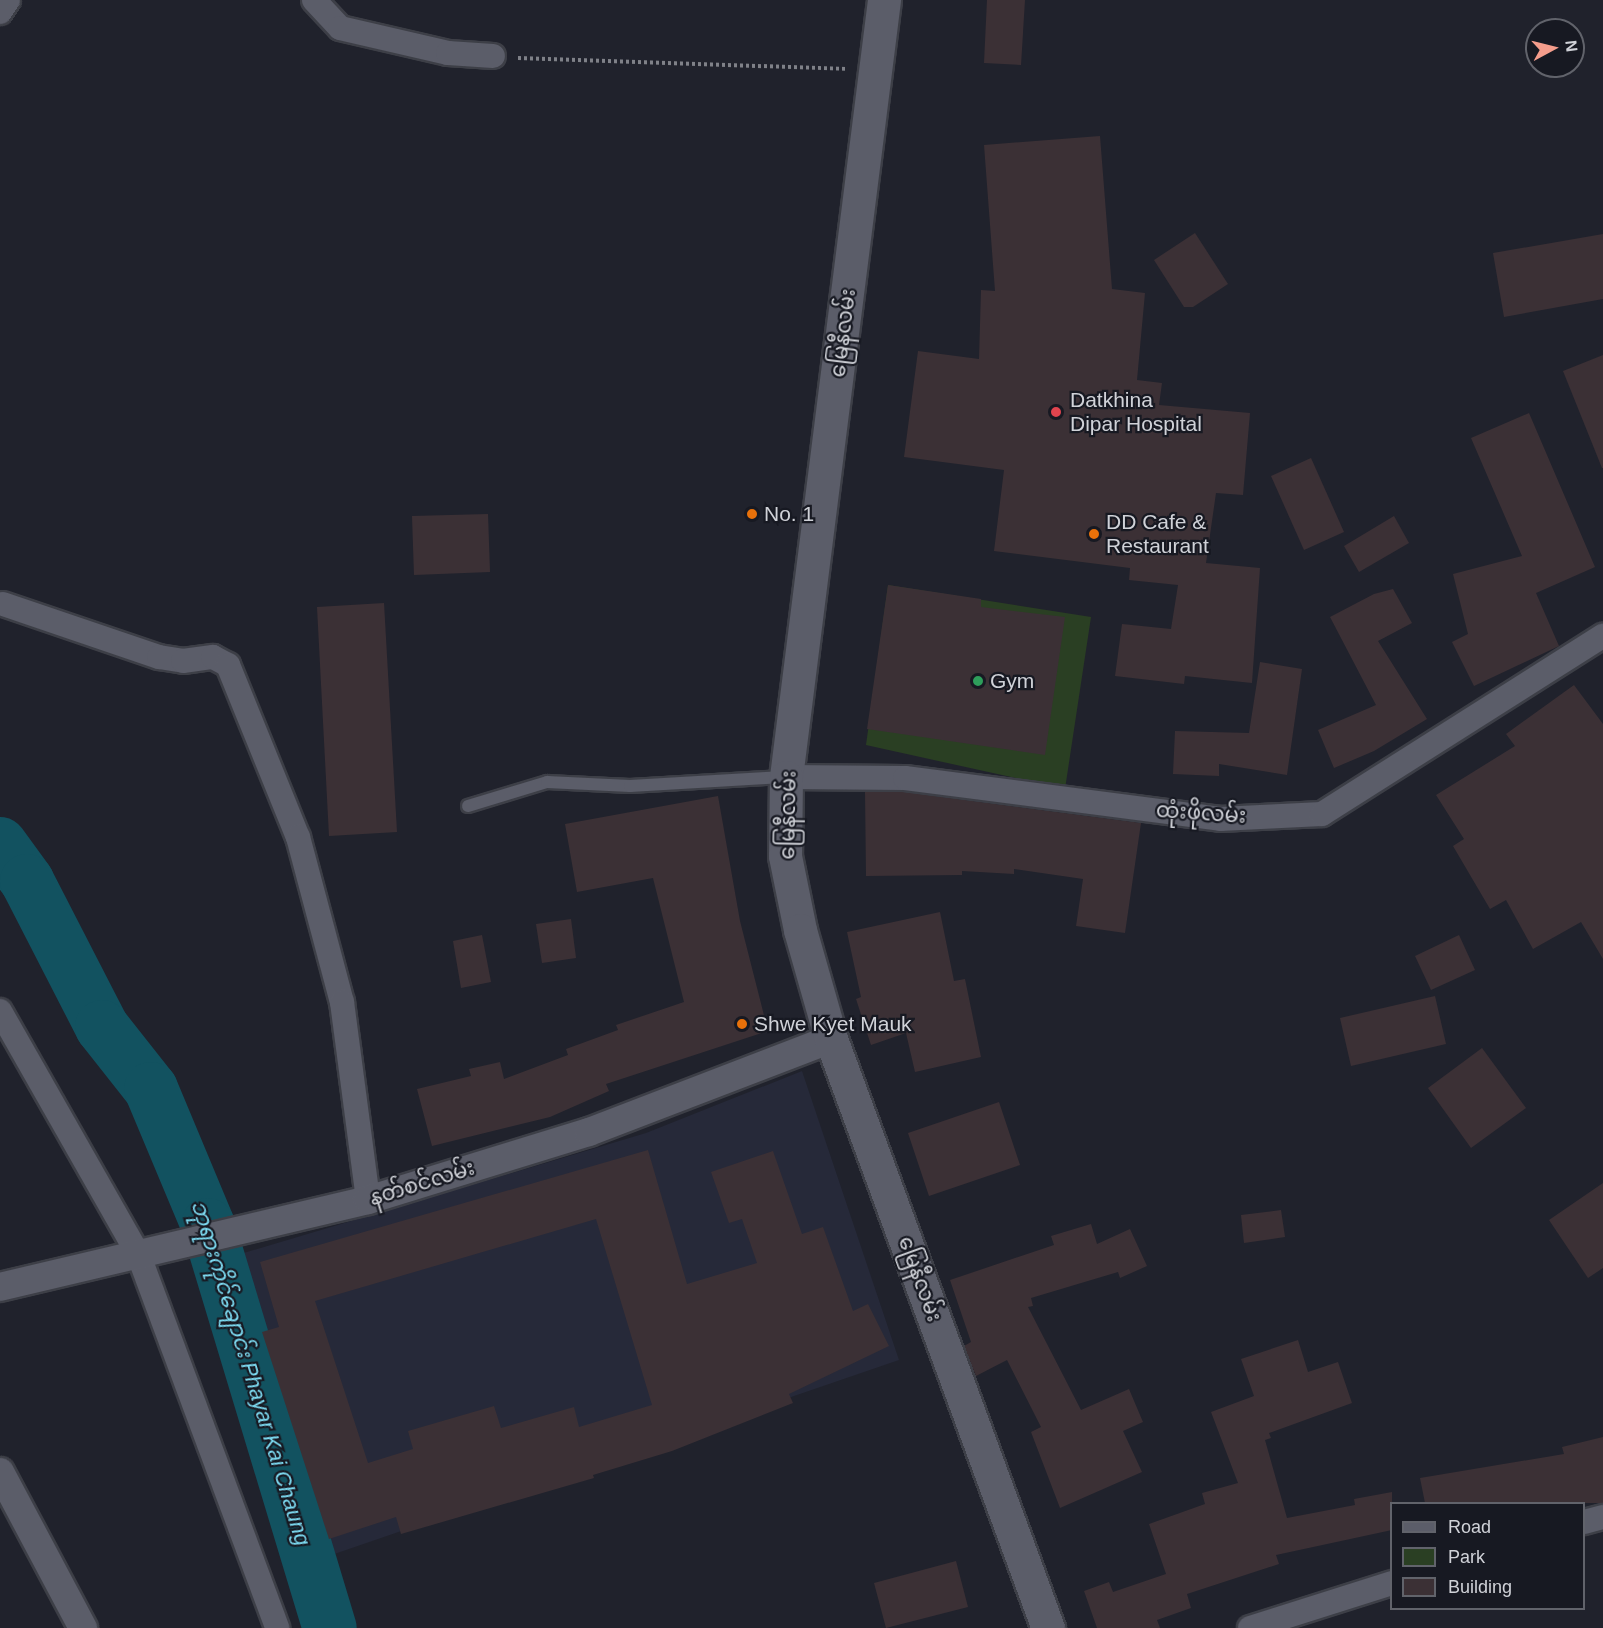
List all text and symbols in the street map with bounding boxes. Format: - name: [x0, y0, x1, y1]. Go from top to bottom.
- north arrow: [1525, 18, 1585, 78]
- text: N: [1562, 39, 1581, 53]
- street label: မြေနီလမ်း: [825, 287, 861, 379]
- place label: Datkhina Dipar Hospital: [1070, 387, 1202, 437]
- marker: Datkhina Dipar Hospital: [1047, 403, 1065, 421]
- place label: No. 1: [764, 501, 814, 527]
- marker: No. 1: [745, 507, 759, 521]
- place label: DD Cafe & Restaurant: [1106, 509, 1209, 559]
- marker: DD Cafe & Restaurant: [1087, 527, 1101, 541]
- place label: Gym: [990, 668, 1034, 694]
- marker: Gym: [971, 674, 985, 688]
- street label: မြေနီလမ်း: [775, 770, 801, 860]
- street label: ထုံးဖိုလမ်း: [1155, 797, 1247, 829]
- place label: Shwe Kyet Mauk: [754, 1011, 912, 1037]
- marker: Shwe Kyet Mauk: [735, 1017, 749, 1031]
- street label: နတ်စင်လမ်း: [366, 1155, 478, 1211]
- water label: ဘုရားကိုင်ချောင်း Phayar Kai Chaung: [186, 1197, 316, 1549]
- street label: မြေနီလမ်း: [893, 1233, 947, 1325]
- legend: [1390, 1502, 1585, 1610]
- text: Road: [1448, 1517, 1491, 1537]
- text: Park: [1448, 1547, 1485, 1567]
- text: Building: [1448, 1577, 1512, 1597]

